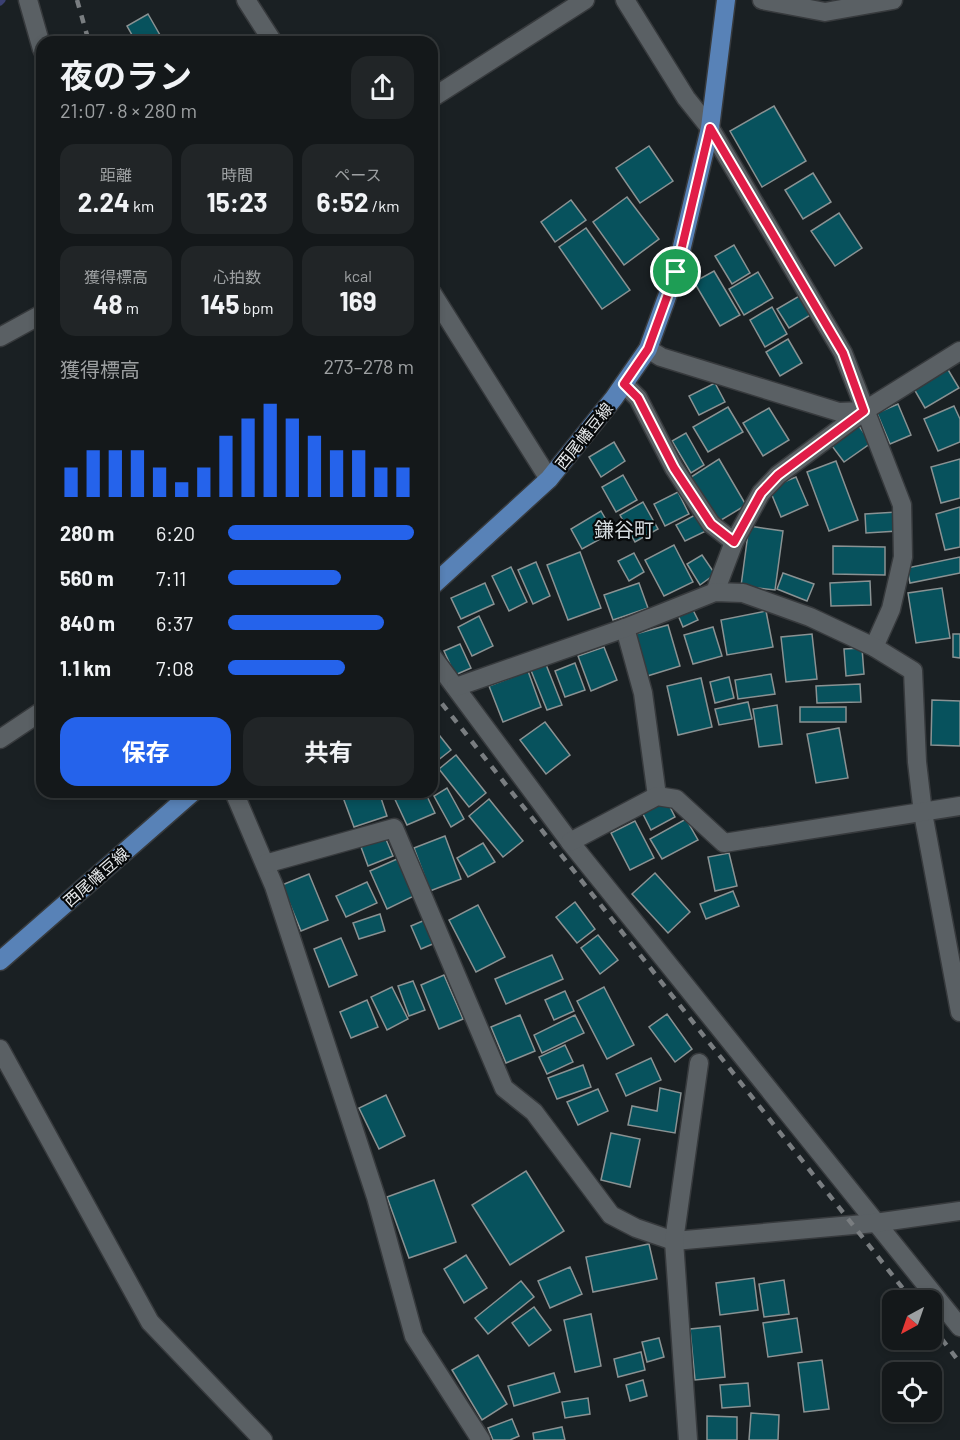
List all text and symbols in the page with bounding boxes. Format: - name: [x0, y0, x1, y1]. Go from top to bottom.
- text: 夜のラン: [60, 55, 192, 95]
- button: share: [351, 56, 414, 119]
- text: 21:07 · 8 × 280 m: [60, 98, 197, 122]
- text: 距離: [100, 165, 132, 184]
- text: 時間: [221, 165, 253, 184]
- text: ペース: [334, 165, 382, 184]
- text: 2.24: [78, 186, 130, 217]
- text: 15:23: [207, 186, 267, 217]
- text: 6:52: [317, 186, 369, 217]
- text: km: [130, 196, 154, 215]
- text: /km: [369, 196, 399, 215]
- pin: [650, 246, 701, 297]
- icon: arrive: [659, 255, 692, 288]
- text: kcal: [344, 266, 372, 285]
- text: 獲得標高: [84, 267, 148, 286]
- text: 心拍数: [213, 267, 261, 286]
- text: 169: [340, 285, 376, 316]
- text: 48: [93, 288, 123, 319]
- text: 145: [201, 288, 239, 319]
- text: m: [123, 298, 139, 317]
- text: bpm: [239, 298, 273, 317]
- text: 273–278 m: [323, 354, 414, 378]
- text: 獲得標高: [60, 357, 140, 381]
- street label: 西尾幡豆線: [551, 399, 616, 473]
- district label: 鎌谷町: [594, 517, 654, 541]
- text: 280 m: [60, 521, 114, 545]
- text: 6:20: [156, 521, 195, 545]
- text: 560 m: [60, 566, 114, 590]
- text: 7:11: [156, 566, 186, 590]
- text: 840 m: [60, 611, 115, 635]
- text: 6:37: [156, 611, 193, 635]
- text: 1.1 km: [60, 656, 111, 680]
- text: 7:08: [156, 656, 194, 680]
- button: 保存: [60, 717, 231, 786]
- button: 共有: [243, 717, 414, 786]
- street label: 西尾幡豆線: [59, 843, 132, 910]
- north arrow: [882, 1290, 942, 1350]
- map controls: [882, 1290, 942, 1422]
- button: locate: [882, 1362, 942, 1422]

